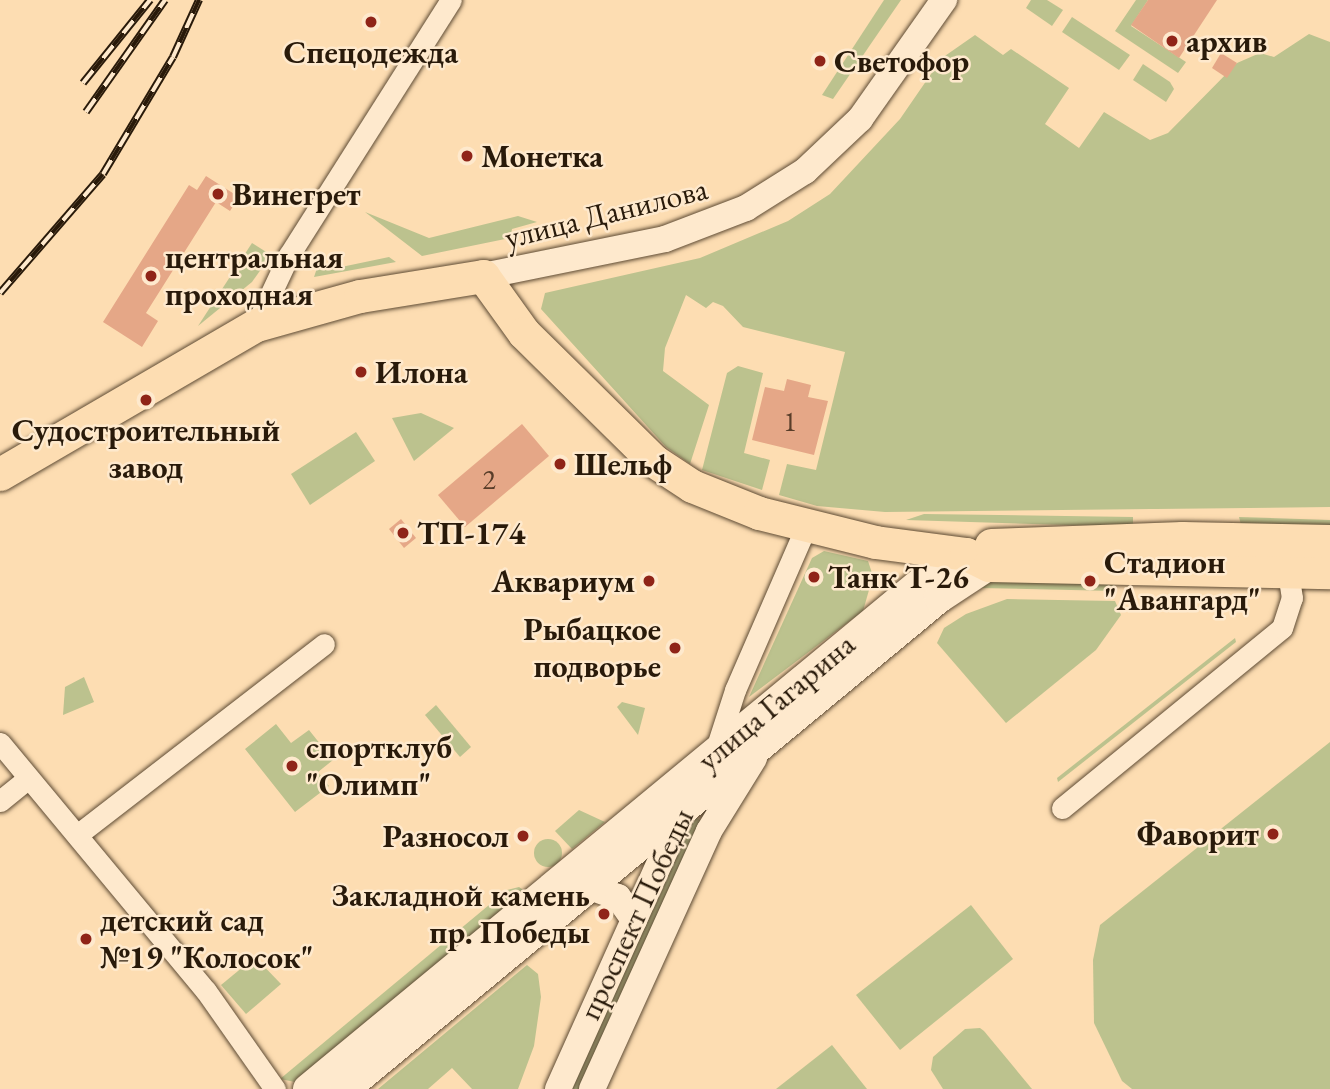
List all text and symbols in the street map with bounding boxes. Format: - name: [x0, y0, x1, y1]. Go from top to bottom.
- marker: Спецодежда: [363, 14, 379, 30]
- place label: архив: [1186, 22, 1267, 60]
- place label: Спецодежда: [284, 33, 458, 71]
- marker: архив: [1164, 33, 1180, 49]
- place label: Светофор: [834, 42, 969, 80]
- marker: Светофор: [812, 53, 828, 69]
- place label: Монетка: [481, 137, 603, 175]
- marker: Монетка: [459, 148, 475, 164]
- street label: улица Данилова: [501, 169, 711, 257]
- place label: Винегрет: [232, 175, 361, 213]
- marker: Винегрет: [210, 186, 226, 202]
- place label: центральная проходная: [165, 239, 343, 314]
- marker: центральная проходная: [143, 268, 159, 284]
- place label: Илона: [375, 353, 468, 391]
- marker: Илона: [353, 364, 369, 380]
- marker: Судостроительный завод: [138, 392, 154, 408]
- house number: 1: [783, 404, 797, 438]
- place label: Судостроительный завод: [12, 412, 280, 487]
- place label: Шельф: [574, 445, 672, 483]
- marker: Шельф: [552, 456, 568, 472]
- house number: 2: [482, 462, 496, 496]
- place label: ТП-174: [417, 514, 525, 552]
- marker: ТП-174: [395, 525, 411, 541]
- place label: Стадион "Авангард": [1104, 544, 1261, 619]
- place label: Танк Т-26: [828, 558, 969, 596]
- place label: Аквариум: [491, 562, 635, 600]
- marker: Танк Т-26: [806, 569, 822, 585]
- marker: Аквариум: [641, 573, 657, 589]
- marker: Стадион "Авангард": [1082, 573, 1098, 589]
- place label: Рыбацкое подворье: [523, 611, 661, 686]
- street label: улица Гагарина: [689, 625, 863, 779]
- marker: Рыбацкое подворье: [667, 640, 683, 656]
- place label: спортклуб "Олимп": [306, 729, 452, 804]
- marker: спортклуб "Олимп": [284, 758, 300, 774]
- street label: проспект Победы: [570, 802, 702, 1026]
- place label: Фаворит: [1137, 815, 1259, 853]
- place label: Разносол: [382, 817, 509, 855]
- marker: Фаворит: [1265, 826, 1281, 842]
- marker: Разносол: [515, 828, 531, 844]
- place label: Закладной камень пр. Победы: [331, 877, 590, 952]
- place label: детский сад №19 "Колосок": [100, 902, 313, 977]
- marker: Закладной камень пр. Победы: [596, 906, 612, 922]
- marker: детский сад №19 "Колосок": [78, 931, 94, 947]

